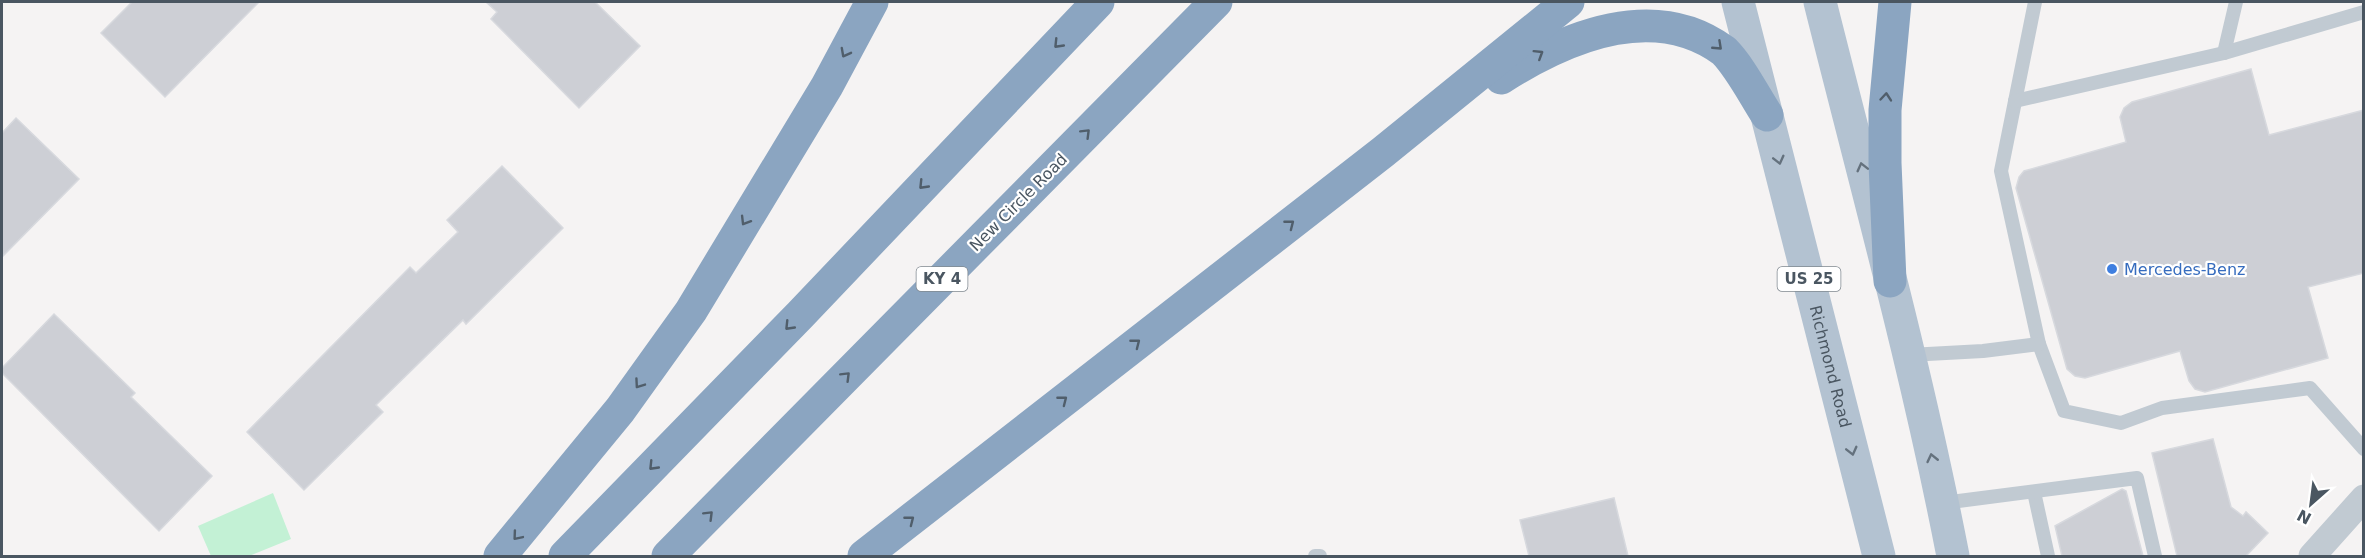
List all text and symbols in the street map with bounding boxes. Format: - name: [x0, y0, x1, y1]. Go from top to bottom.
- one-way arrow: [1054, 37, 1065, 48]
- one-way arrow: [1712, 39, 1722, 50]
- one-way arrow: [841, 47, 852, 57]
- one-way arrow: [1533, 49, 1543, 61]
- one-way arrow: [1879, 92, 1892, 101]
- one-way arrow: [1079, 130, 1090, 141]
- street label: New Circle Road: [966, 150, 1071, 255]
- one-way arrow: [1771, 155, 1784, 165]
- one-way arrow: [1856, 162, 1869, 172]
- one-way arrow: [920, 178, 931, 189]
- one-way arrow: [741, 215, 753, 225]
- one-way arrow: [1284, 220, 1295, 231]
- place label: Mercedes-Benz: [2124, 260, 2245, 279]
- marker: Mercedes-Benz: [2105, 262, 2119, 276]
- road number: KY 4: [916, 267, 968, 291]
- road number: US 25: [1778, 267, 1840, 291]
- street label: Richmond Road: [1806, 303, 1855, 430]
- one-way arrow: [785, 320, 796, 330]
- one-way arrow: [1129, 339, 1140, 350]
- one-way arrow: [838, 373, 849, 384]
- one-way arrow: [635, 377, 646, 388]
- one-way arrow: [1056, 396, 1067, 407]
- one-way arrow: [1845, 445, 1858, 455]
- one-way arrow: [1927, 453, 1940, 463]
- one-way arrow: [649, 460, 660, 470]
- north arrow: [2281, 474, 2341, 534]
- text: N: [2294, 505, 2315, 528]
- one-way arrow: [701, 511, 712, 522]
- one-way arrow: [903, 517, 914, 528]
- one-way arrow: [513, 529, 524, 540]

